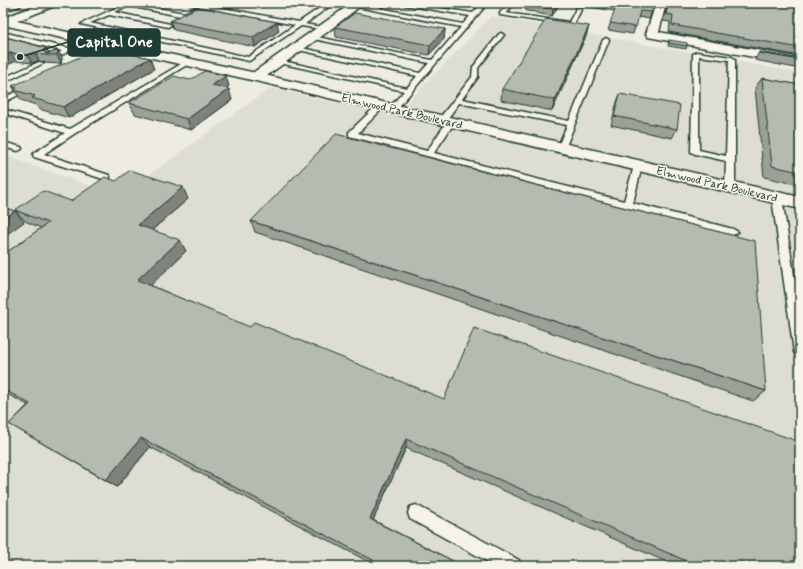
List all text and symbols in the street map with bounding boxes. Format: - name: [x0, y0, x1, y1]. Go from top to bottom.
- callout: Capital One: [68, 29, 160, 56]
- text: Capital One: [75, 33, 153, 53]
- street label: Elmwood Park Boulevard: [339, 90, 464, 134]
- street label: Elmwood Park Boulevard: [654, 163, 779, 207]

